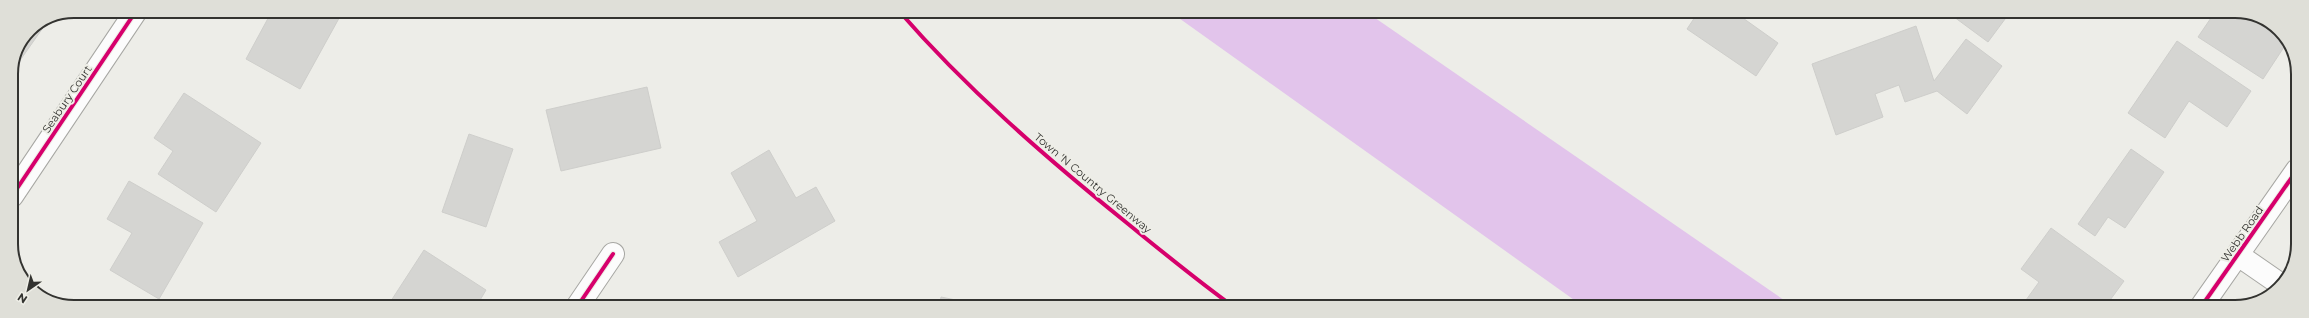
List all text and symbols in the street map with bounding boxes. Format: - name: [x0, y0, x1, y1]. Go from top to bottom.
- street label: Seabury Court: [39, 62, 95, 136]
- street label: Town 'N Country Greenway: [1032, 130, 1154, 236]
- street label: Webb Road: [2218, 203, 2266, 265]
- north arrow: [8, 270, 48, 310]
- text: N: [15, 290, 30, 307]

